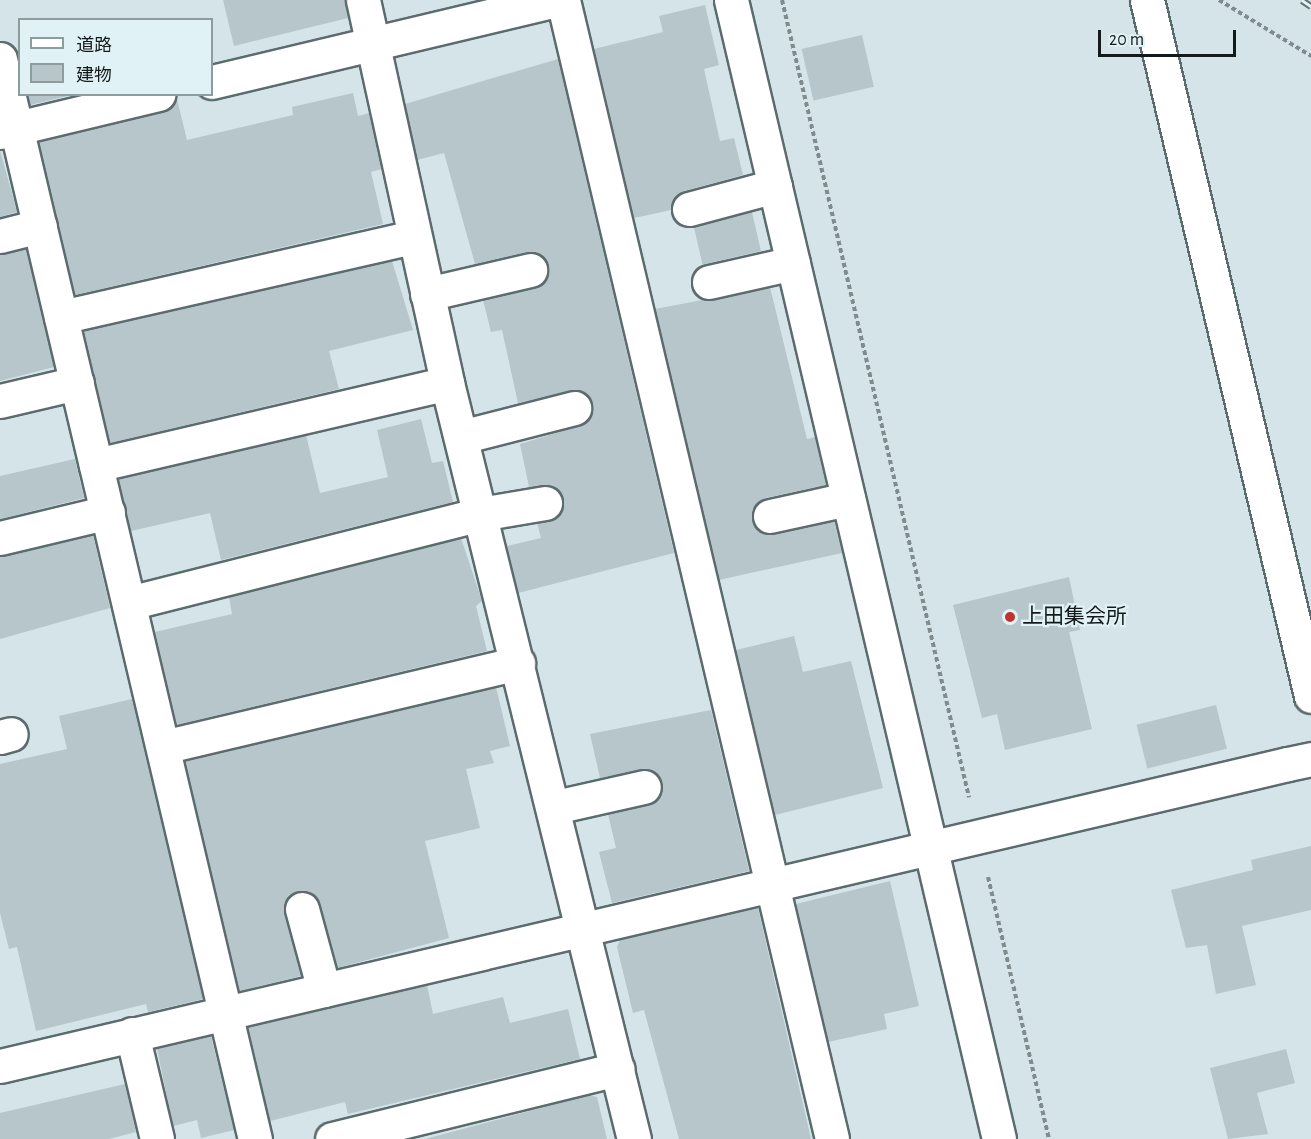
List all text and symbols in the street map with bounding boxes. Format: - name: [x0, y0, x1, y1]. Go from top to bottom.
- legend: [18, 18, 213, 96]
- scale bar: [1101, 18, 1239, 56]
- text: 20 m: [1109, 31, 1144, 49]
- text: 道路: [76, 37, 112, 55]
- text: 建物: [76, 67, 112, 85]
- place label: 上田集会所: [1022, 604, 1127, 630]
- marker: 上田集会所: [1003, 610, 1017, 624]

